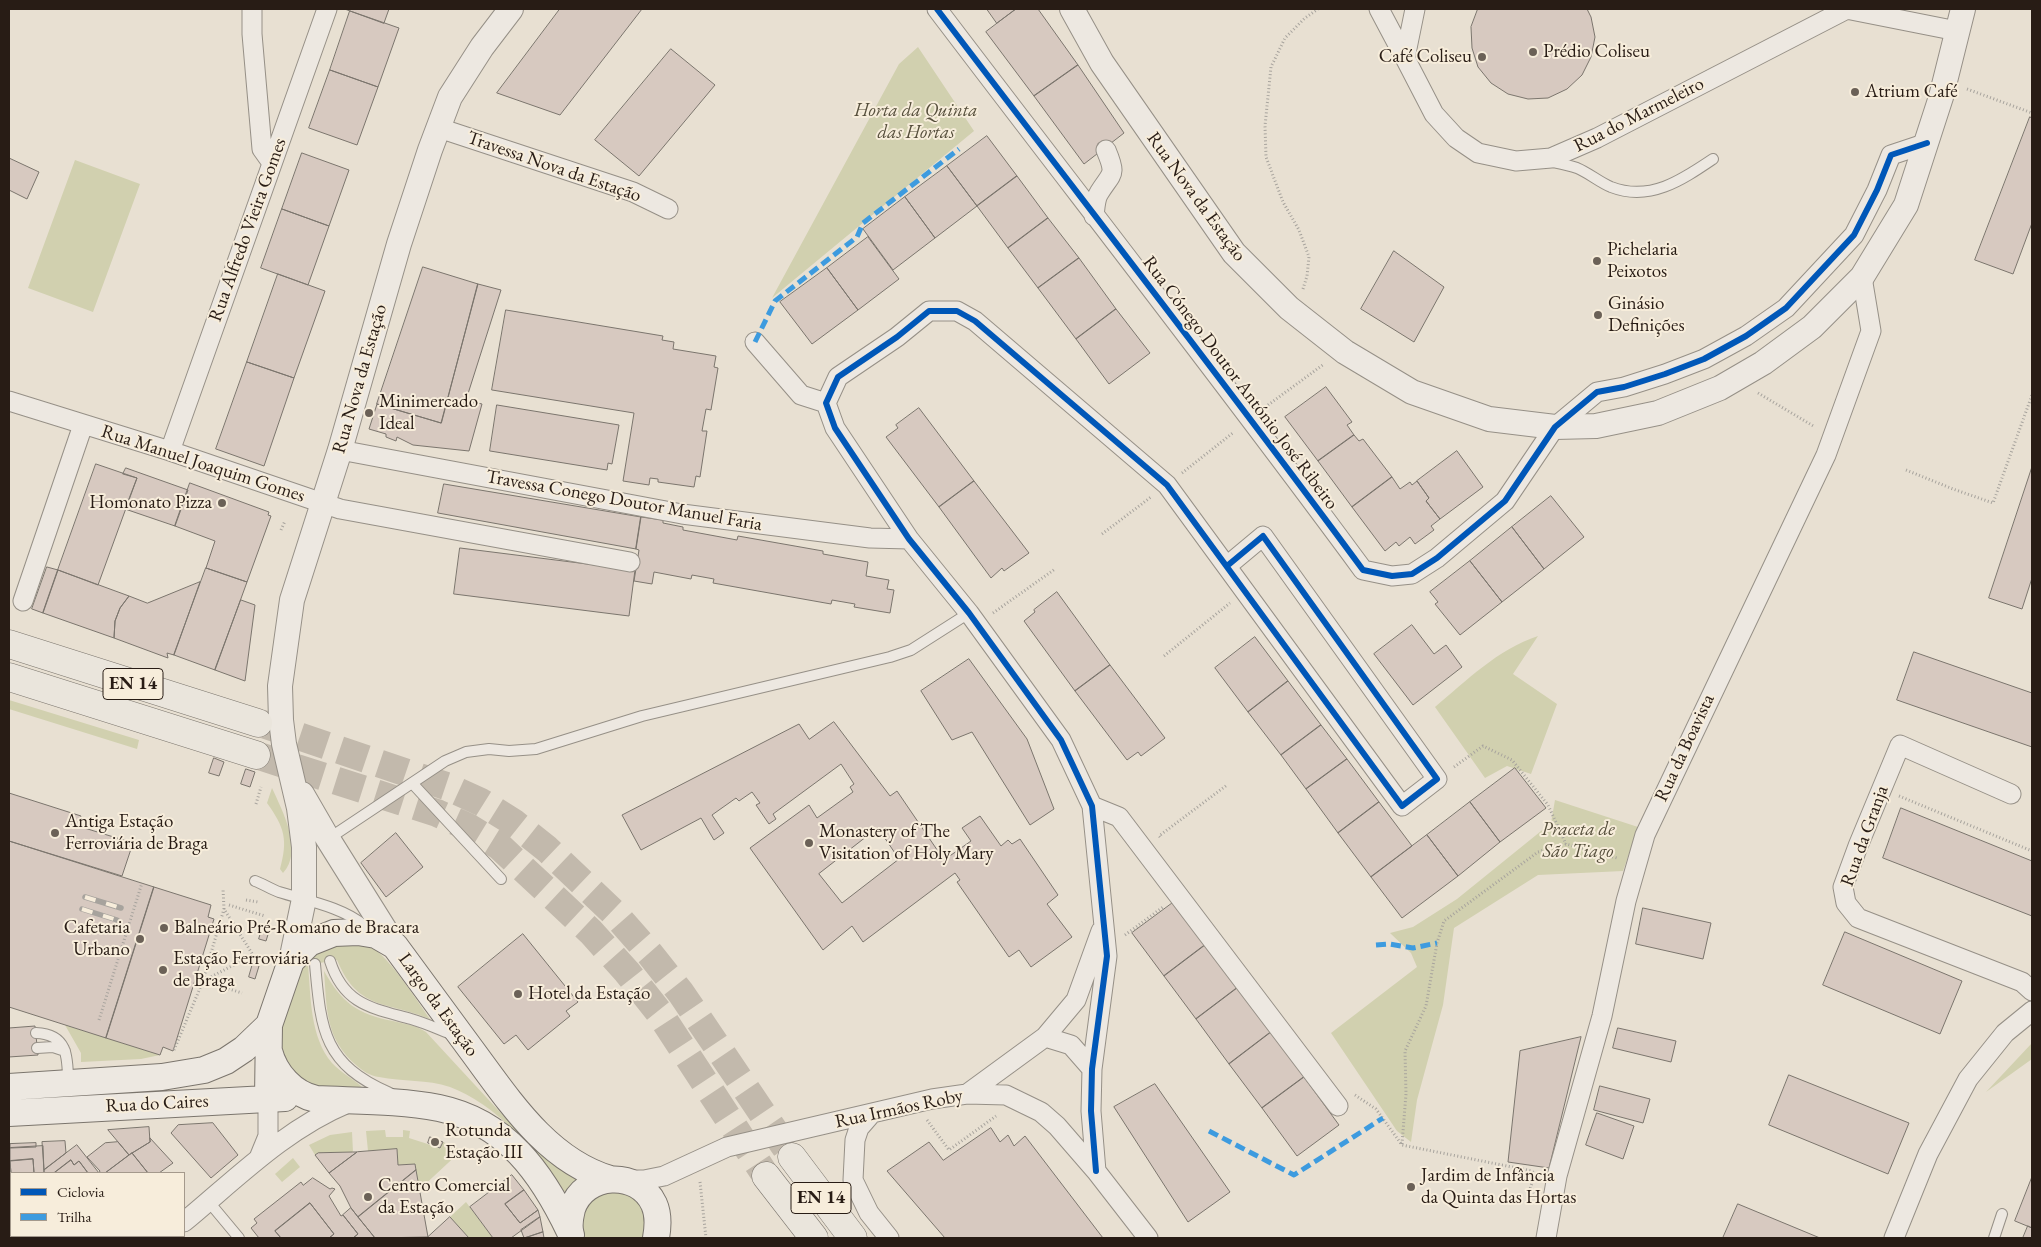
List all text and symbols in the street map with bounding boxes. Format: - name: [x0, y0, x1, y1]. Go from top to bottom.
- place label: Prédio Coliseu: [1543, 41, 1650, 63]
- place label: Café Coliseu: [1379, 46, 1472, 68]
- marker: Prédio Coliseu: [1527, 46, 1539, 58]
- marker: Café Coliseu: [1476, 51, 1488, 63]
- street label: Rua do Marmeleiro: [1570, 72, 1708, 158]
- place label: Atrium Café: [1865, 81, 1958, 103]
- marker: Atrium Café: [1849, 86, 1861, 98]
- park label: Horta da Quinta das Hortas: [854, 100, 978, 144]
- street label: Travessa Nova da Estação: [464, 126, 644, 208]
- street label: Rua Nova da Estação: [1141, 128, 1251, 266]
- street label: Rua Alfredo Vieira Gomes: [204, 135, 292, 325]
- place label: Pichelaria Peixotos: [1607, 239, 1678, 283]
- street label: Rua Cónego Doutor António José Ribeiro: [1137, 252, 1343, 514]
- marker: Pichelaria Peixotos: [1591, 255, 1603, 267]
- place label: Ginásio Definições: [1608, 293, 1685, 337]
- street label: Rua Nova da Estação: [328, 302, 392, 456]
- marker: Ginásio Definições: [1592, 309, 1604, 321]
- place label: Minimercado Ideal: [379, 391, 478, 435]
- marker: Minimercado Ideal: [363, 407, 375, 419]
- street label: Rua Manuel Joaquim Gomes: [98, 420, 308, 508]
- street label: Travessa Conego Doutor Manuel Faria: [484, 465, 764, 537]
- place label: Homonato Pizza: [89, 492, 212, 514]
- marker: Homonato Pizza: [216, 497, 228, 509]
- road number: EN 14: [103, 669, 163, 700]
- street label: Rua da Boavista: [1650, 691, 1720, 805]
- street label: Rua da Granja: [1836, 782, 1894, 890]
- place label: Antiga Estação Ferroviária de Braga: [65, 811, 208, 855]
- park label: Praceta de São Tiago: [1541, 819, 1615, 863]
- place label: Monastery of The Visitation of Holy Mary: [819, 821, 994, 865]
- marker: Antiga Estação Ferroviária de Braga: [49, 827, 61, 839]
- marker: Monastery of The Visitation of Holy Mary: [803, 837, 815, 849]
- place label: Cafetaria Urbano: [64, 917, 130, 961]
- place label: Balneário Pré-Romano de Bracara: [174, 917, 419, 939]
- marker: Balneário Pré-Romano de Bracara: [158, 922, 170, 934]
- marker: Cafetaria Urbano: [134, 933, 146, 945]
- place label: Estação Ferroviária de Braga: [173, 948, 309, 992]
- street label: Largo da Estação: [393, 949, 483, 1061]
- marker: Estação Ferroviária de Braga: [157, 964, 169, 976]
- place label: Hotel da Estação: [528, 983, 650, 1005]
- marker: Hotel da Estação: [512, 988, 524, 1000]
- street label: Rua Irmãos Roby: [833, 1084, 965, 1134]
- street label: Rua do Caires: [105, 1090, 209, 1118]
- place label: Rotunda Estação III: [445, 1120, 523, 1164]
- marker: Rotunda Estação III: [429, 1136, 441, 1148]
- place label: Jardim de Infância da Quinta das Hortas: [1421, 1165, 1576, 1209]
- legend: [10, 1172, 185, 1237]
- place label: Centro Comercial da Estação: [378, 1175, 510, 1219]
- marker: Jardim de Infância da Quinta das Hortas: [1405, 1181, 1417, 1193]
- text: Ciclovia: [57, 1182, 104, 1201]
- road number: EN 14: [791, 1182, 851, 1214]
- marker: Centro Comercial da Estação: [362, 1191, 374, 1203]
- text: Trilha: [57, 1207, 92, 1226]

